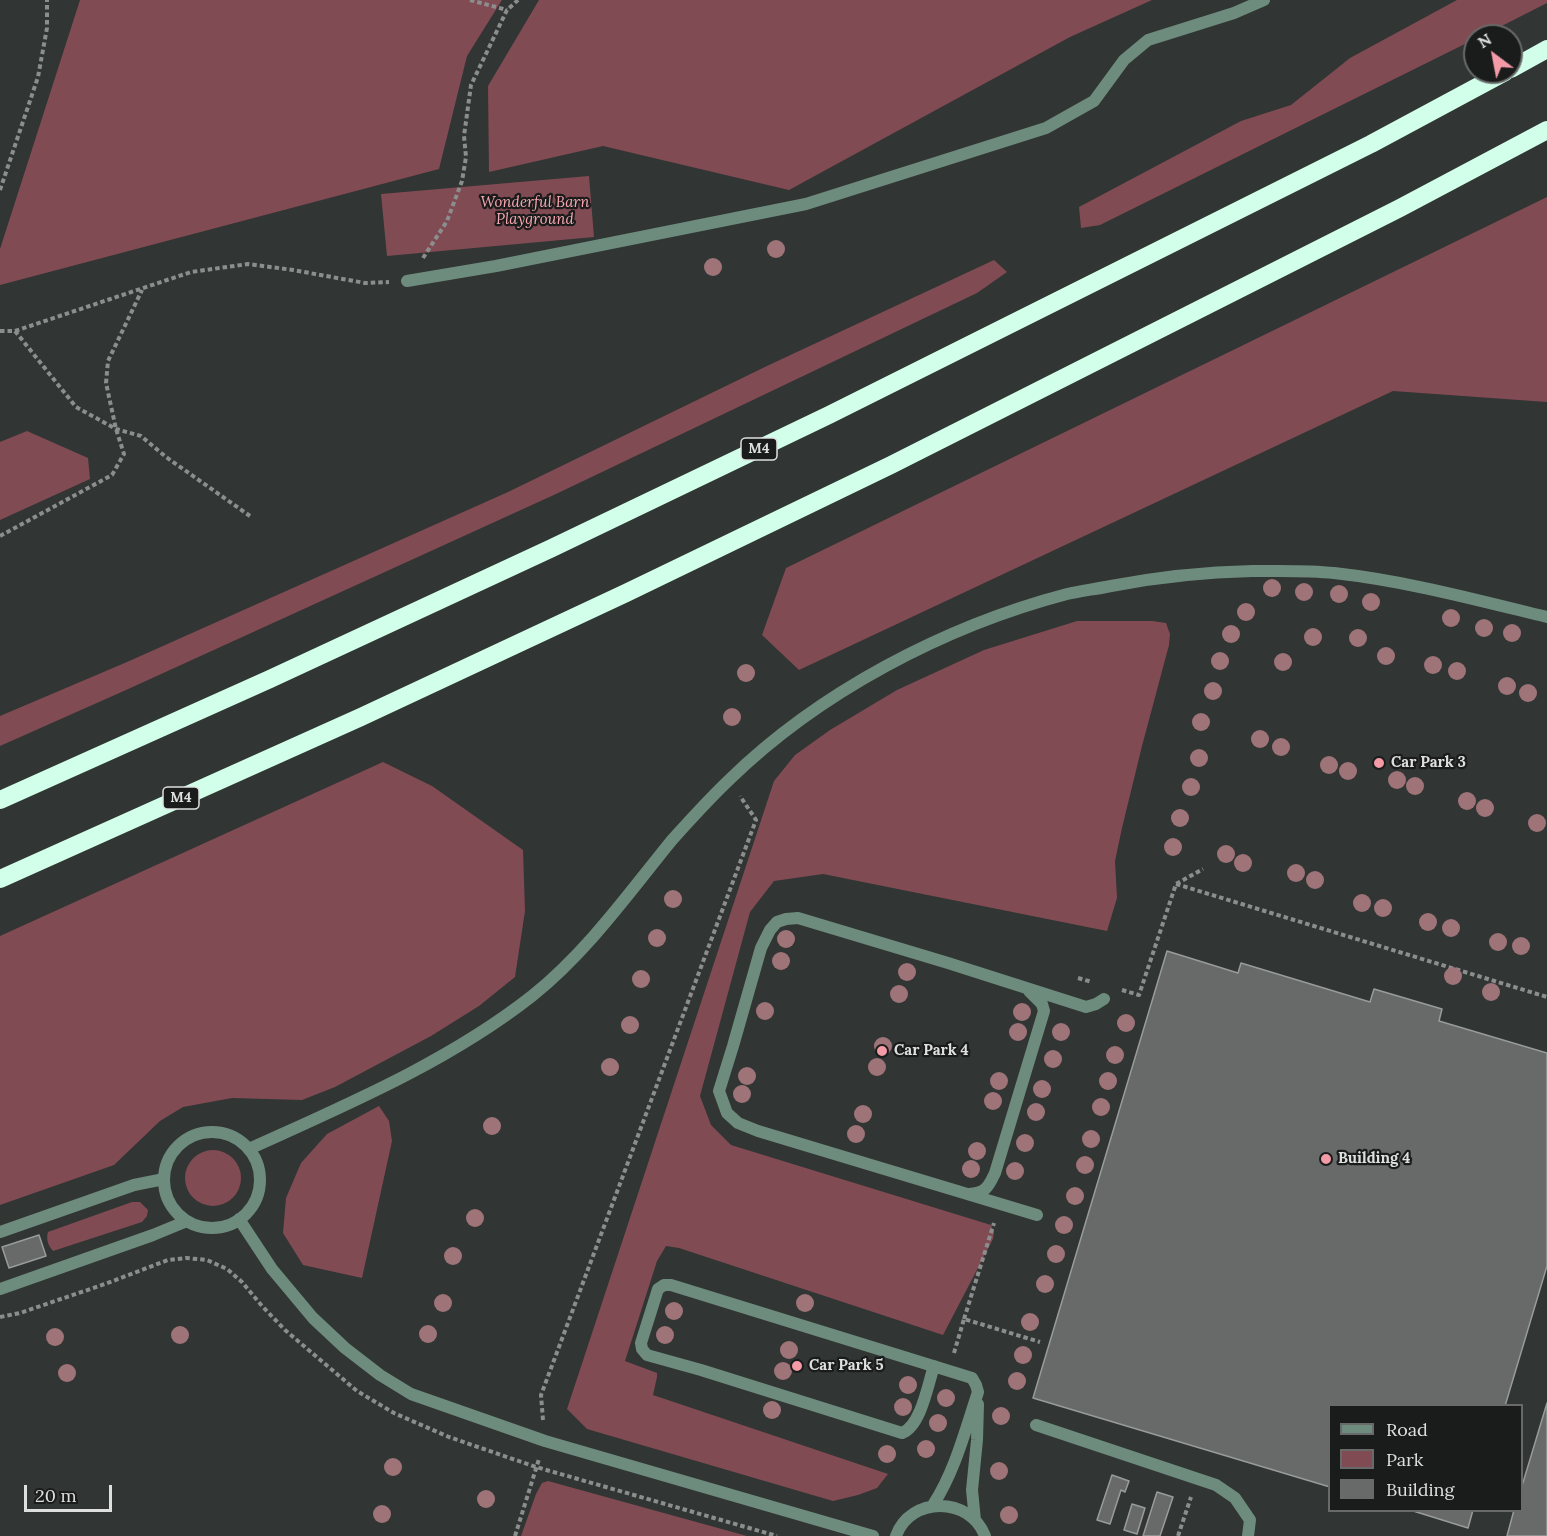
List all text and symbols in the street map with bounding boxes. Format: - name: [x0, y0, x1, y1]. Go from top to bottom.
- north arrow: [1463, 24, 1523, 84]
- text: N: [1474, 29, 1495, 52]
- park label: Wonderful Barn Playground: [481, 194, 589, 229]
- road number: M4: [741, 438, 777, 460]
- place label: Car Park 3: [1391, 754, 1466, 772]
- marker: Car Park 3: [1372, 756, 1386, 770]
- road number: M4: [163, 787, 199, 809]
- place label: Car Park 4: [894, 1042, 969, 1060]
- marker: Car Park 4: [875, 1044, 889, 1058]
- place label: Building 4: [1338, 1150, 1411, 1168]
- marker: Building 4: [1319, 1152, 1333, 1166]
- place label: Car Park 5: [809, 1357, 884, 1375]
- marker: Car Park 5: [790, 1359, 804, 1373]
- legend: [1328, 1404, 1523, 1512]
- text: Road: [1386, 1418, 1428, 1441]
- text: Park: [1386, 1448, 1423, 1471]
- scale bar: [27, 1473, 116, 1511]
- text: Building: [1386, 1478, 1454, 1501]
- text: 20 m: [35, 1484, 77, 1507]

